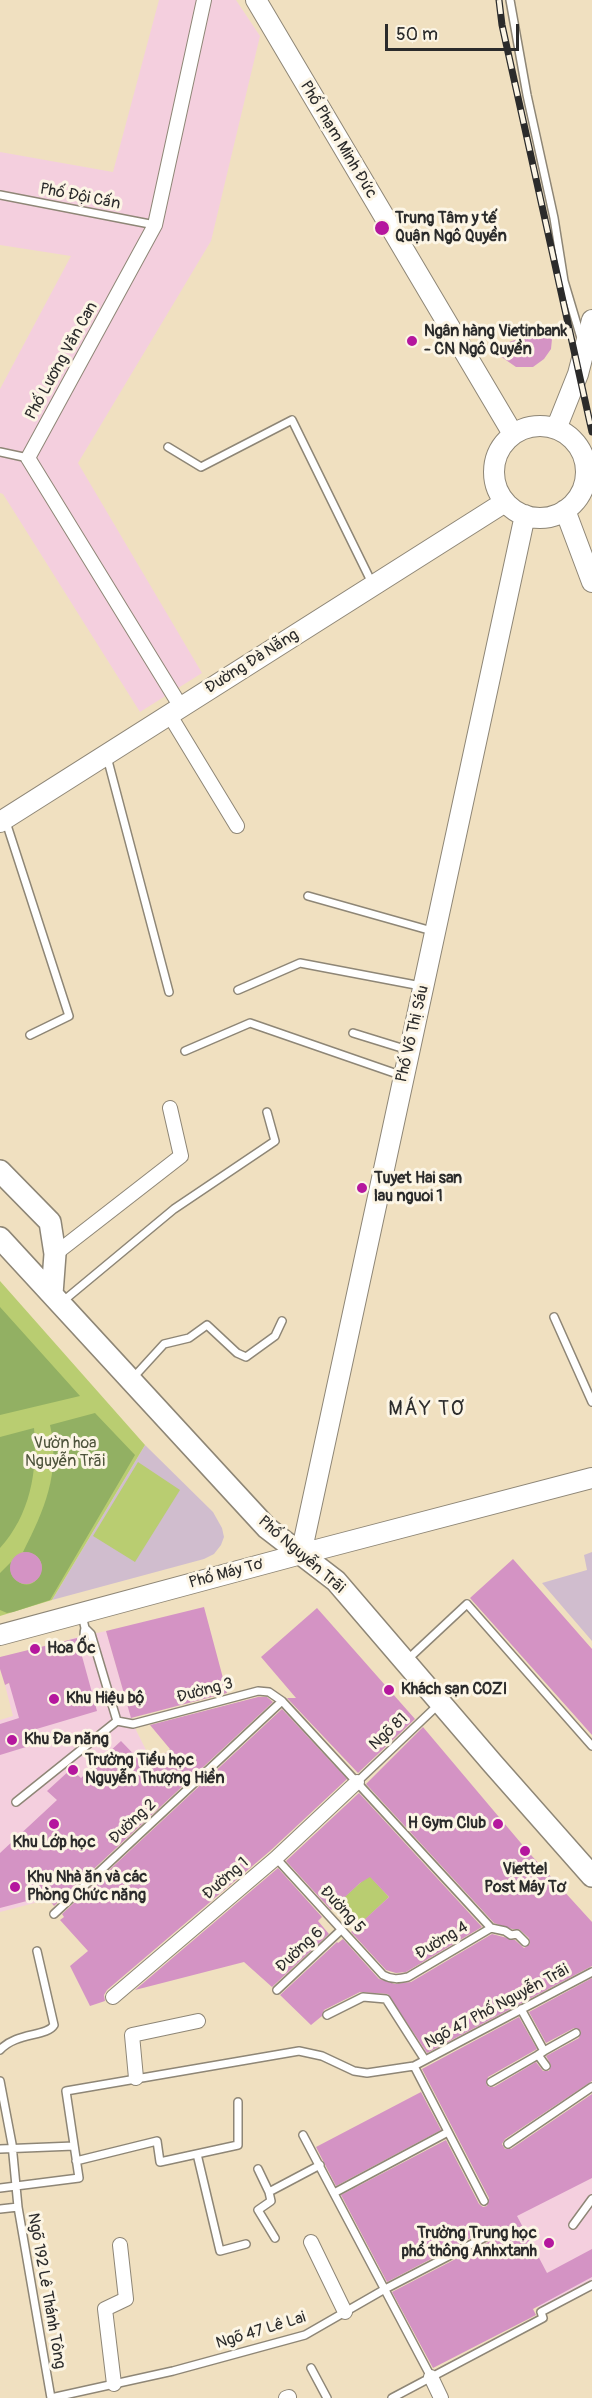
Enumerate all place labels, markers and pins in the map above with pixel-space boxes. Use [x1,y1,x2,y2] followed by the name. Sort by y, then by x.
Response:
[395,209,507,247] place label: Trung Tâm y tế Quận Ngô Quyền
[373,219,391,237] marker: Trung Tâm y tế Quận Ngô Quyền
[424,322,567,360] place label: Ngân hàng Vietinbank - CN Ngô Quyền
[405,334,419,348] marker: Ngân hàng Vietinbank - CN Ngô Quyền
[374,1169,462,1207] place label: Tuyet Hai san lau nguoi 1
[355,1181,369,1195] marker: Tuyet Hai san lau nguoi 1
[47,1639,96,1659] place label: Hoa Ốc
[28,1642,42,1656] marker: Hoa Ốc
[401,1680,507,1700] place label: Khách sạn COZI
[382,1683,396,1697] marker: Khách sạn COZI
[66,1689,144,1709] place label: Khu Hiệu bộ
[47,1692,61,1706] marker: Khu Hiệu bộ
[24,1730,109,1750] place label: Khu Đa năng
[5,1733,19,1747] marker: Khu Đa năng
[85,1751,225,1789] place label: Trường Tiểu học Nguyễn Thượng Hiền
[66,1763,80,1777] marker: Trường Tiểu học Nguyễn Thượng Hiền
[408,1814,486,1834] place label: H Gym Club
[47,1817,61,1831] marker: Khu Lớp học
[491,1817,505,1831] marker: H Gym Club
[12,1833,96,1853] place label: Khu Lớp học
[518,1844,532,1858] marker: Viettel Post Máy Tơ
[484,1860,566,1898] place label: Viettel Post Máy Tơ
[27,1868,147,1906] place label: Khu Nhà ăn và các Phòng Chức năng
[8,1880,22,1894] marker: Khu Nhà ăn và các Phòng Chức năng
[402,2224,537,2262] place label: Trường Trung học phổ thông Anhxtanh
[542,2236,556,2250] marker: Trường Trung học phổ thông Anhxtanh

